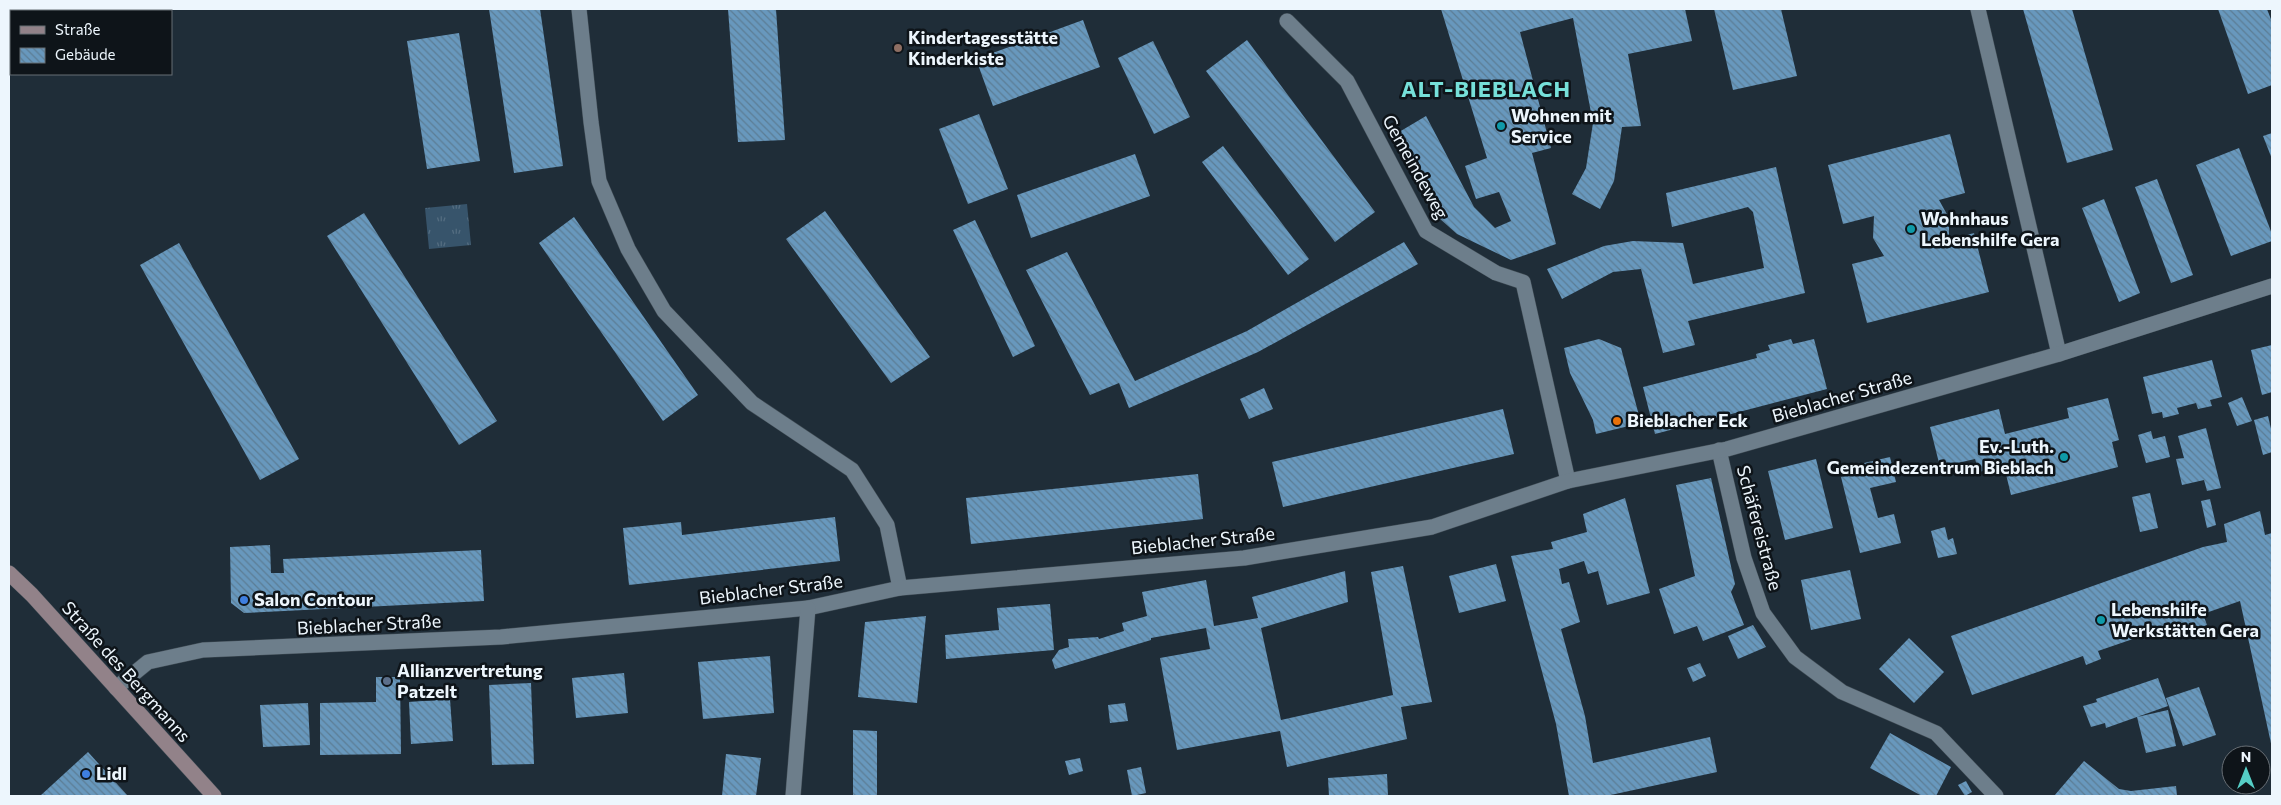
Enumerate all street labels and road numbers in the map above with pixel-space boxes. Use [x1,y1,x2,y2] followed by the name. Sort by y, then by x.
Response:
[1378,111,1454,223] street label: Gemeindeweg
[1769,366,1914,427] street label: Bieblacher Straße
[1733,463,1787,593] street label: Schäfereistraße
[1130,522,1276,558] street label: Bieblacher Straße
[698,569,844,609] street label: Bieblacher Straße
[58,597,196,746] street label: Straße des Bergmanns
[296,609,442,639] street label: Bieblacher Straße

